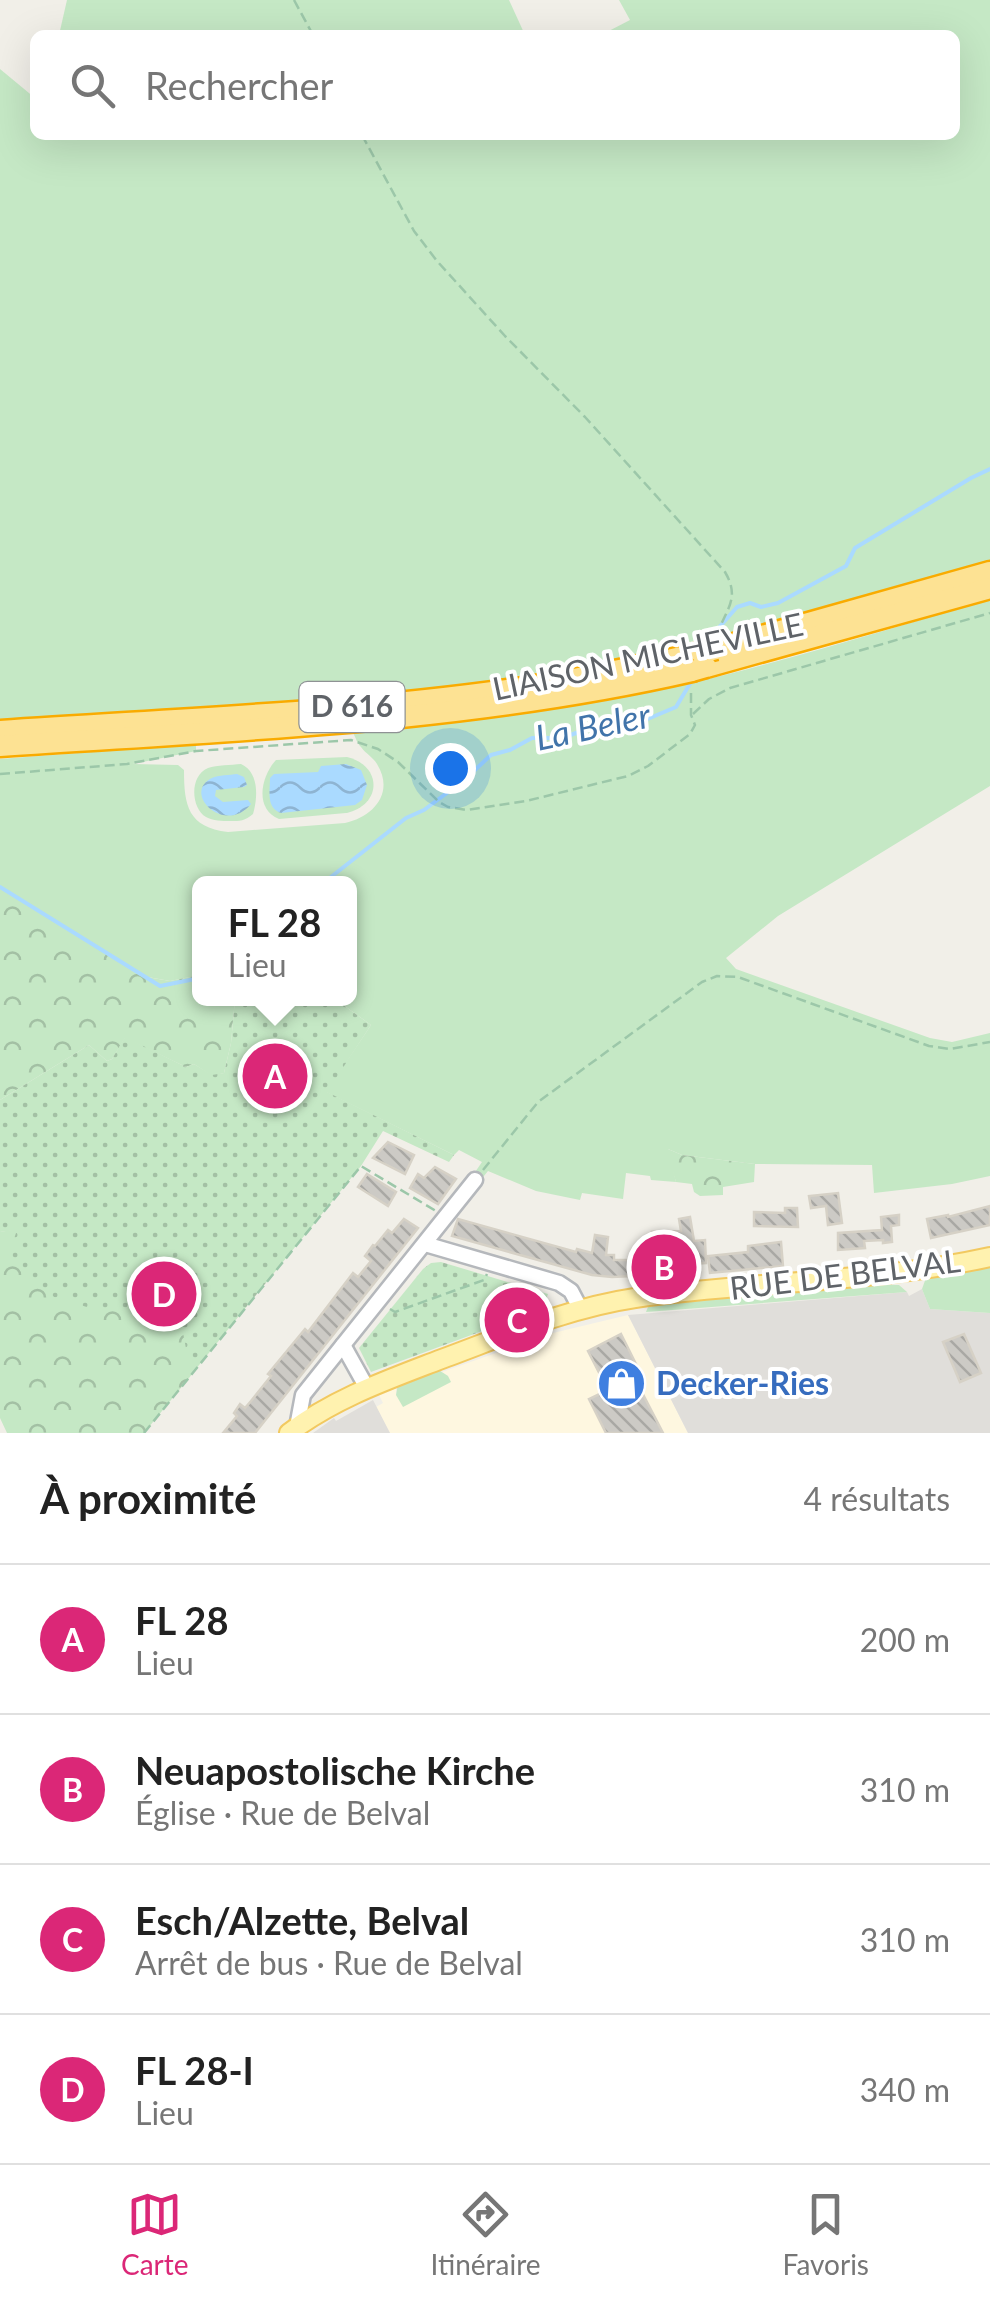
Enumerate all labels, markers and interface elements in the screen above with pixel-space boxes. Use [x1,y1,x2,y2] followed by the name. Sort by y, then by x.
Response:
[30,30,960,140] search box
[65,58,120,113] icon: search
[145,62,333,108] text: Rechercher
[489,604,807,708] street label: LIAISON MICHEVILLE
[300,682,404,732] road number: D 616
[531,692,655,758] water label: La Beler
[425,743,476,794] your location
[192,876,357,1006] popup
[228,899,321,945] text: FL 28
[228,945,287,984] text: Lieu
[242,1038,308,1114] pin: A
[632,1230,696,1304] pin: B
[727,1240,962,1307] street label: RUE DE BELVAL
[132,1256,196,1332] pin: D
[484,1282,550,1358] pin: C
[595,1358,647,1410] shop icon: Decker-Ries
[656,1363,829,1402] place label: Decker-Ries
[40,1473,256,1523] text: À proximité
[804,1479,950,1518] text: 4 résultats
[135,1597,228,1643] text: FL 28
[61,1620,84,1659] text: A
[860,1620,950,1659] text: 200 m
[135,1643,194,1682] text: Lieu
[135,1747,535,1793] text: Neuapostolische Kirche
[62,1770,83,1809] text: B
[860,1770,950,1809] text: 310 m
[135,1793,430,1832] text: Église · Rue de Belval
[135,1897,469,1943] text: Esch/Alzette, Belval
[62,1920,83,1959] text: C
[860,1920,950,1959] text: 310 m
[135,1943,523,1982] text: Arrêt de bus · Rue de Belval
[135,2047,254,2093] text: FL 28-I
[60,2070,85,2109] text: D
[860,2070,950,2109] text: 340 m
[135,2093,194,2132] text: Lieu
[121,2187,189,2281] tab: Carte
[431,2187,541,2281] tab: Itinéraire
[783,2187,869,2281] tab: Favoris

